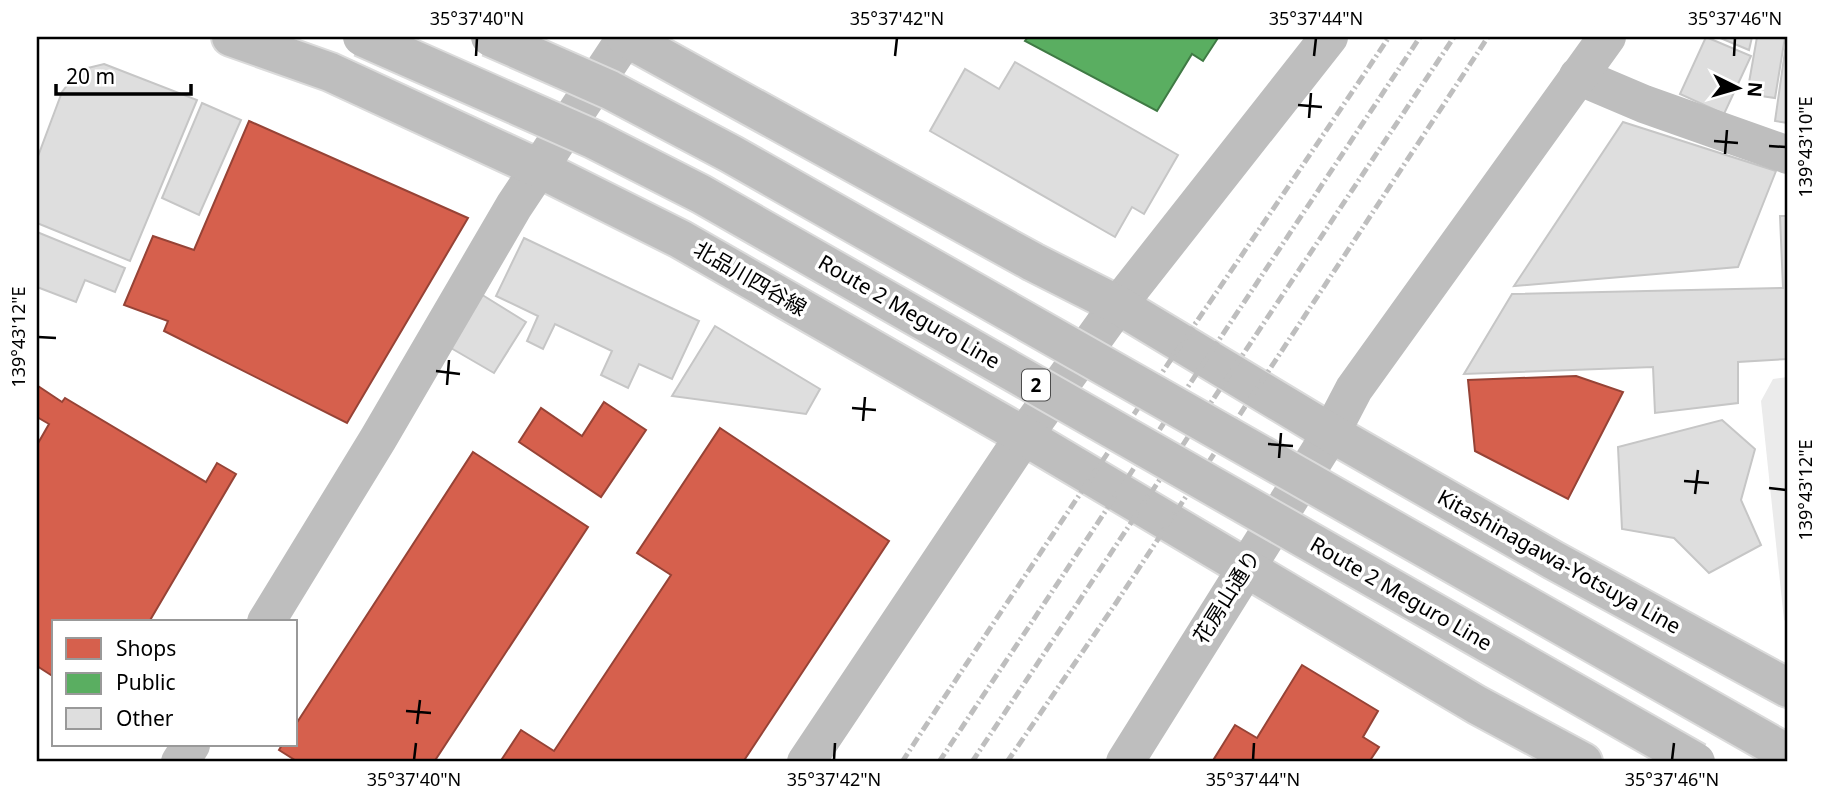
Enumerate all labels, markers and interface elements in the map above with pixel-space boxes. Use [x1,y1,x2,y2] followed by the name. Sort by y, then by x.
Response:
[430,6,524,30] text: 35°37'40"N
[850,6,944,30] text: 35°37'42"N
[1269,6,1363,30] text: 35°37'44"N
[1688,6,1782,30] text: 35°37'46"N
[56,52,191,96] scale bar
[1702,52,1772,122] north arrow
[66,62,115,90] text: 20 m
[1741,81,1769,98] text: N
[1793,96,1817,198] text: 139°43'10"E
[689,235,812,322] street label: 北品川四谷線
[813,248,1006,375] street label: Route 2 Meguro Line
[6,286,30,388] text: 139°43'12"E
[1022,370,1050,400] road number: 2
[1793,439,1817,541] text: 139°43'12"E
[1433,482,1686,640] street label: Kitashinagawa-Yotsuya Line
[1305,530,1498,657] street label: Route 2 Meguro Line
[1186,545,1266,648] street label: 花房山通り
[52,620,298,746] legend
[116,634,176,662] text: Shops
[116,668,176,696] text: Public
[116,704,174,732] text: Other
[367,767,461,791] text: 35°37'40"N
[787,767,881,791] text: 35°37'42"N
[1206,767,1300,791] text: 35°37'44"N
[1625,767,1719,791] text: 35°37'46"N

